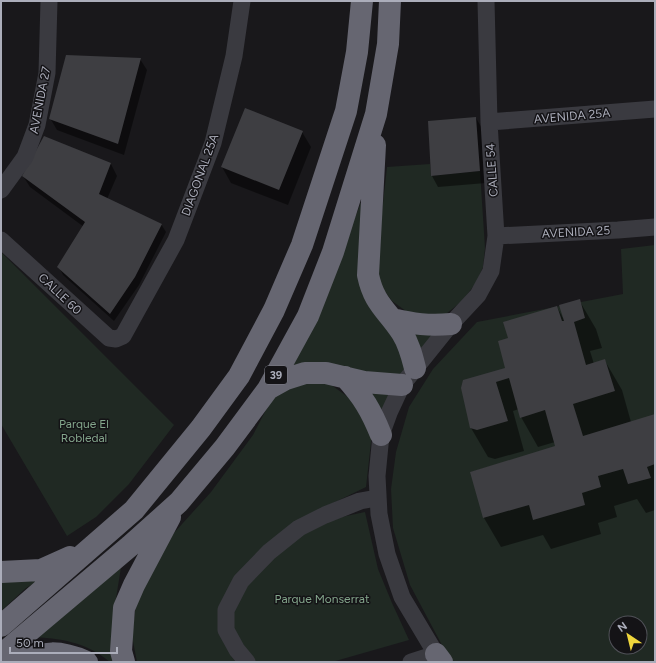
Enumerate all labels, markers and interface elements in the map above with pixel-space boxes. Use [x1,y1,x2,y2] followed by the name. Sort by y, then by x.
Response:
[27,65,53,135] street label: AVENIDA 27
[533,106,611,126] street label: AVENIDA 25A
[179,132,221,218] street label: DIAGONAL 25A
[483,142,501,197] street label: CALLE 54
[541,223,611,241] street label: AVENIDA 25
[36,271,85,318] street label: CALLE 60
[265,366,287,384] road number: 39
[59,417,109,445] park label: Parque El Robledal
[275,592,370,606] park label: Parque Monserrat
[608,615,648,655] north arrow
[615,619,630,635] text: N
[10,629,117,655] scale bar
[16,636,44,650] text: 50 m

